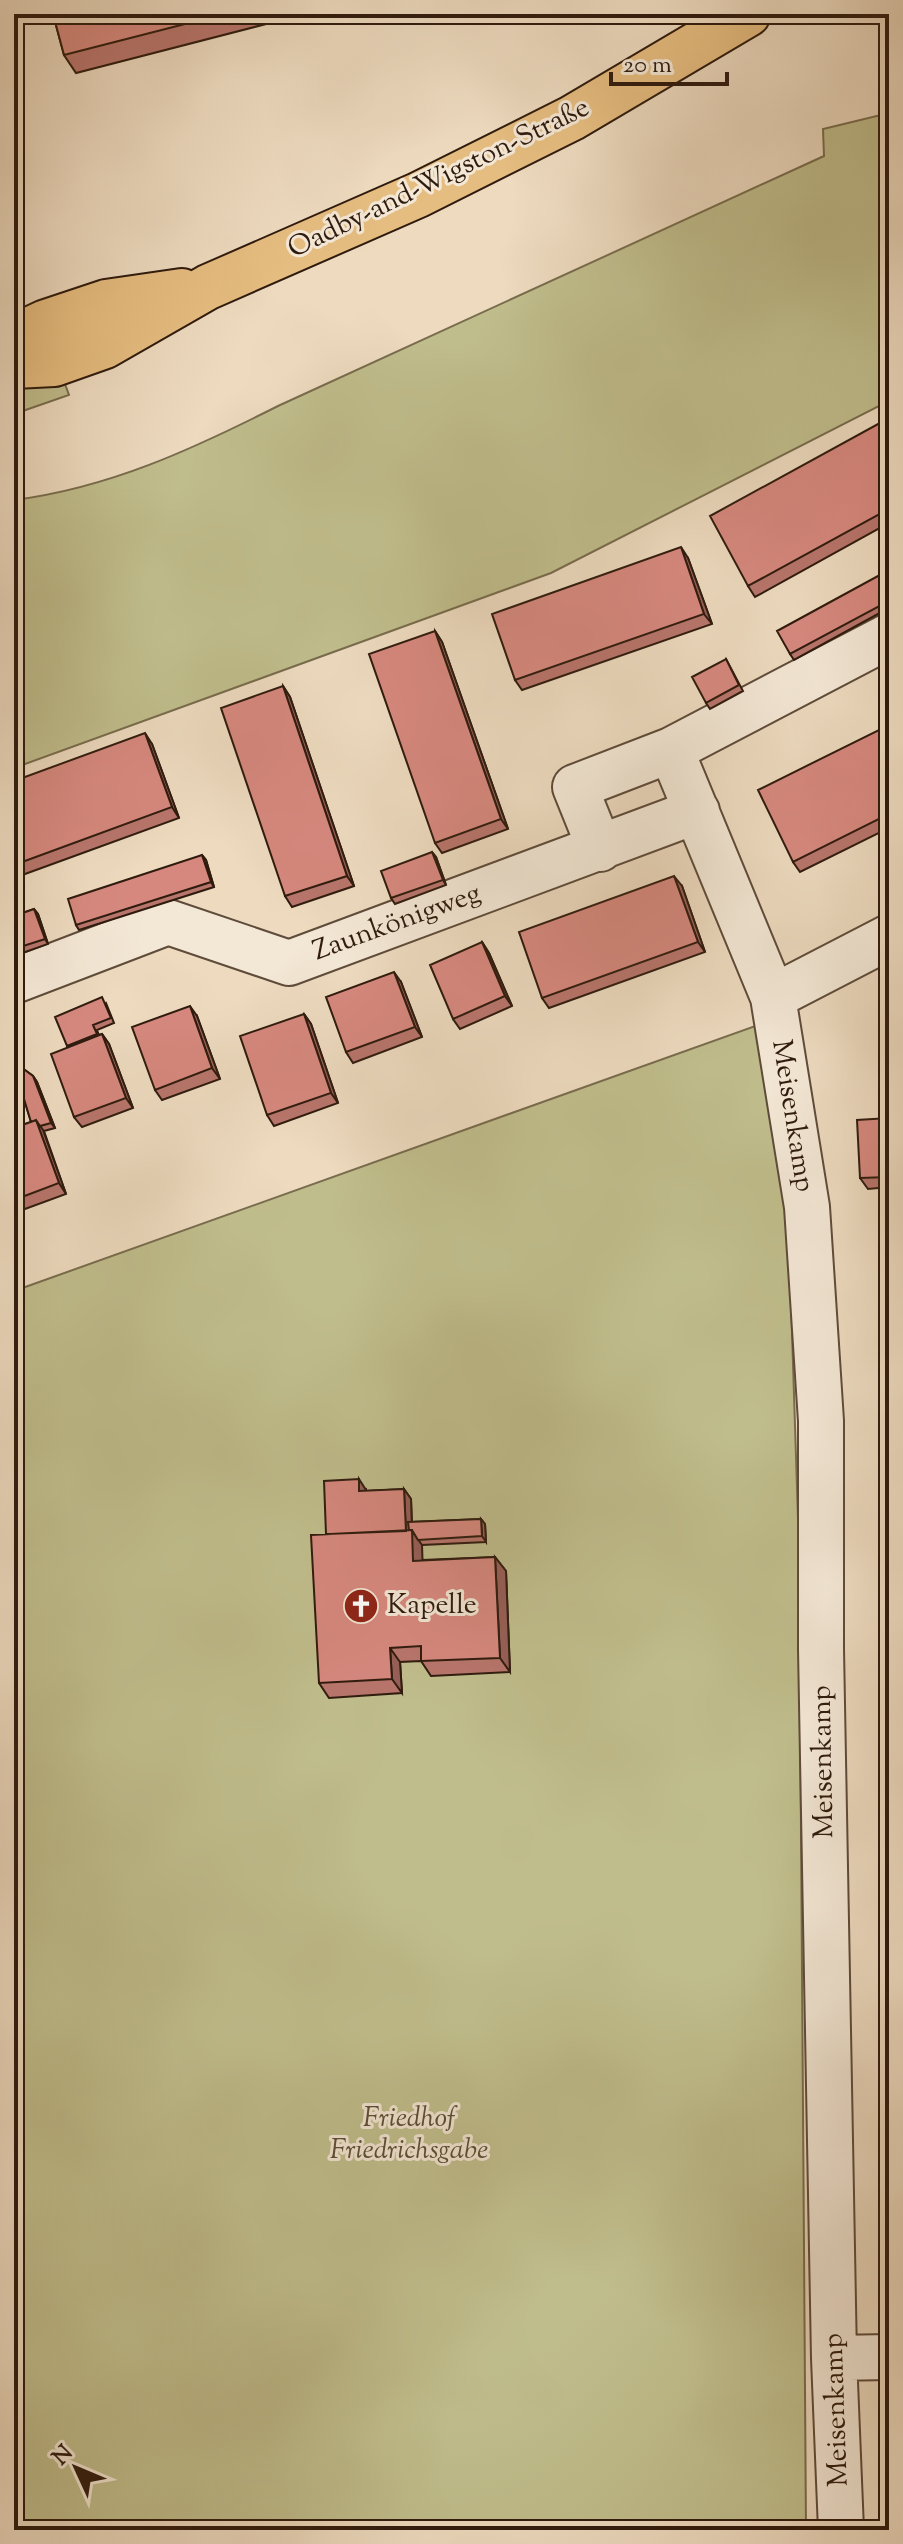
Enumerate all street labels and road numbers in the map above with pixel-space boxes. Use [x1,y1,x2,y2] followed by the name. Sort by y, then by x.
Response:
[282,88,596,270] street label: Oadby-and-Wigston-Straße
[308,874,486,972] street label: Zaunkönigweg
[760,1037,824,1195] street label: Meisenkamp
[803,1685,845,1839] street label: Meisenkamp
[814,2333,860,2487] street label: Meisenkamp

